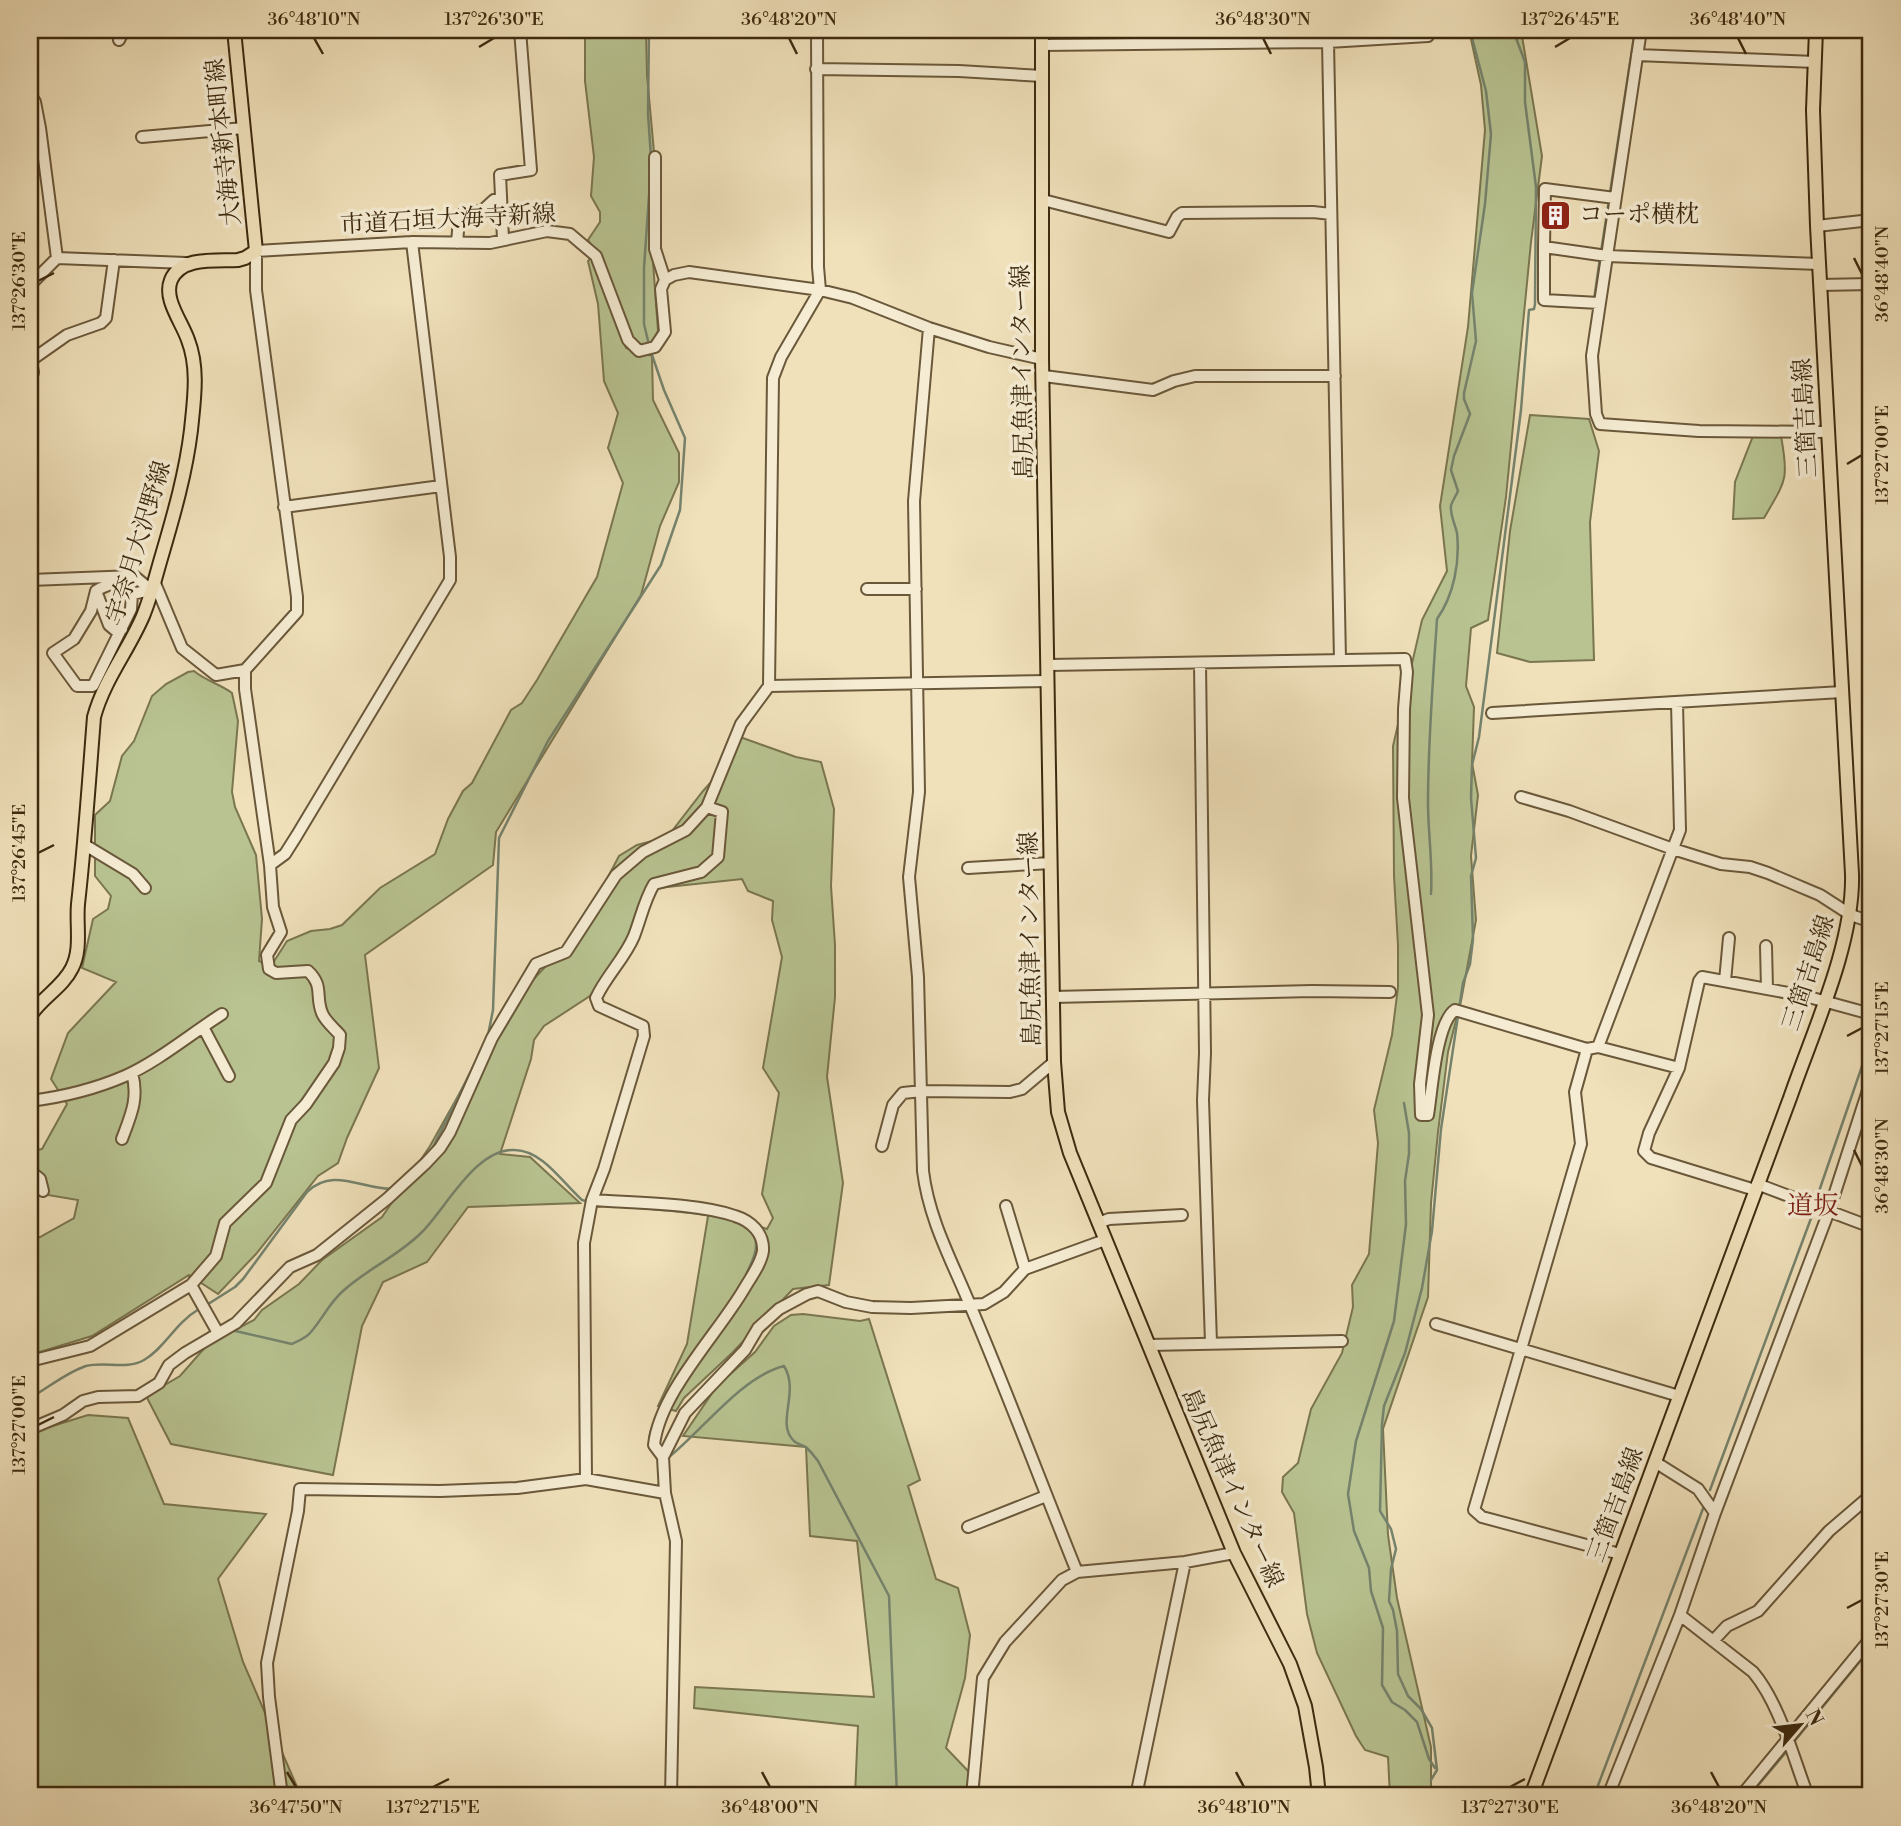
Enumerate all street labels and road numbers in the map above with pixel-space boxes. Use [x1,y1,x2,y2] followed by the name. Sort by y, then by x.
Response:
[200,57,248,227] street label: 大海寺新本町線
[339,199,557,241] street label: 市道石垣大海寺新線
[1006,264,1040,480] street label: 島尻魚津インター線
[1788,357,1824,479] street label: 三箇吉島線
[100,457,178,627] street label: 宇奈月大沢野線
[1014,831,1048,1047] street label: 島尻魚津インター線
[1776,911,1842,1035] street label: 三箇吉島線
[1175,1384,1289,1592] street label: 島尻魚津インター線
[1581,1443,1651,1567] street label: 三箇吉島線

